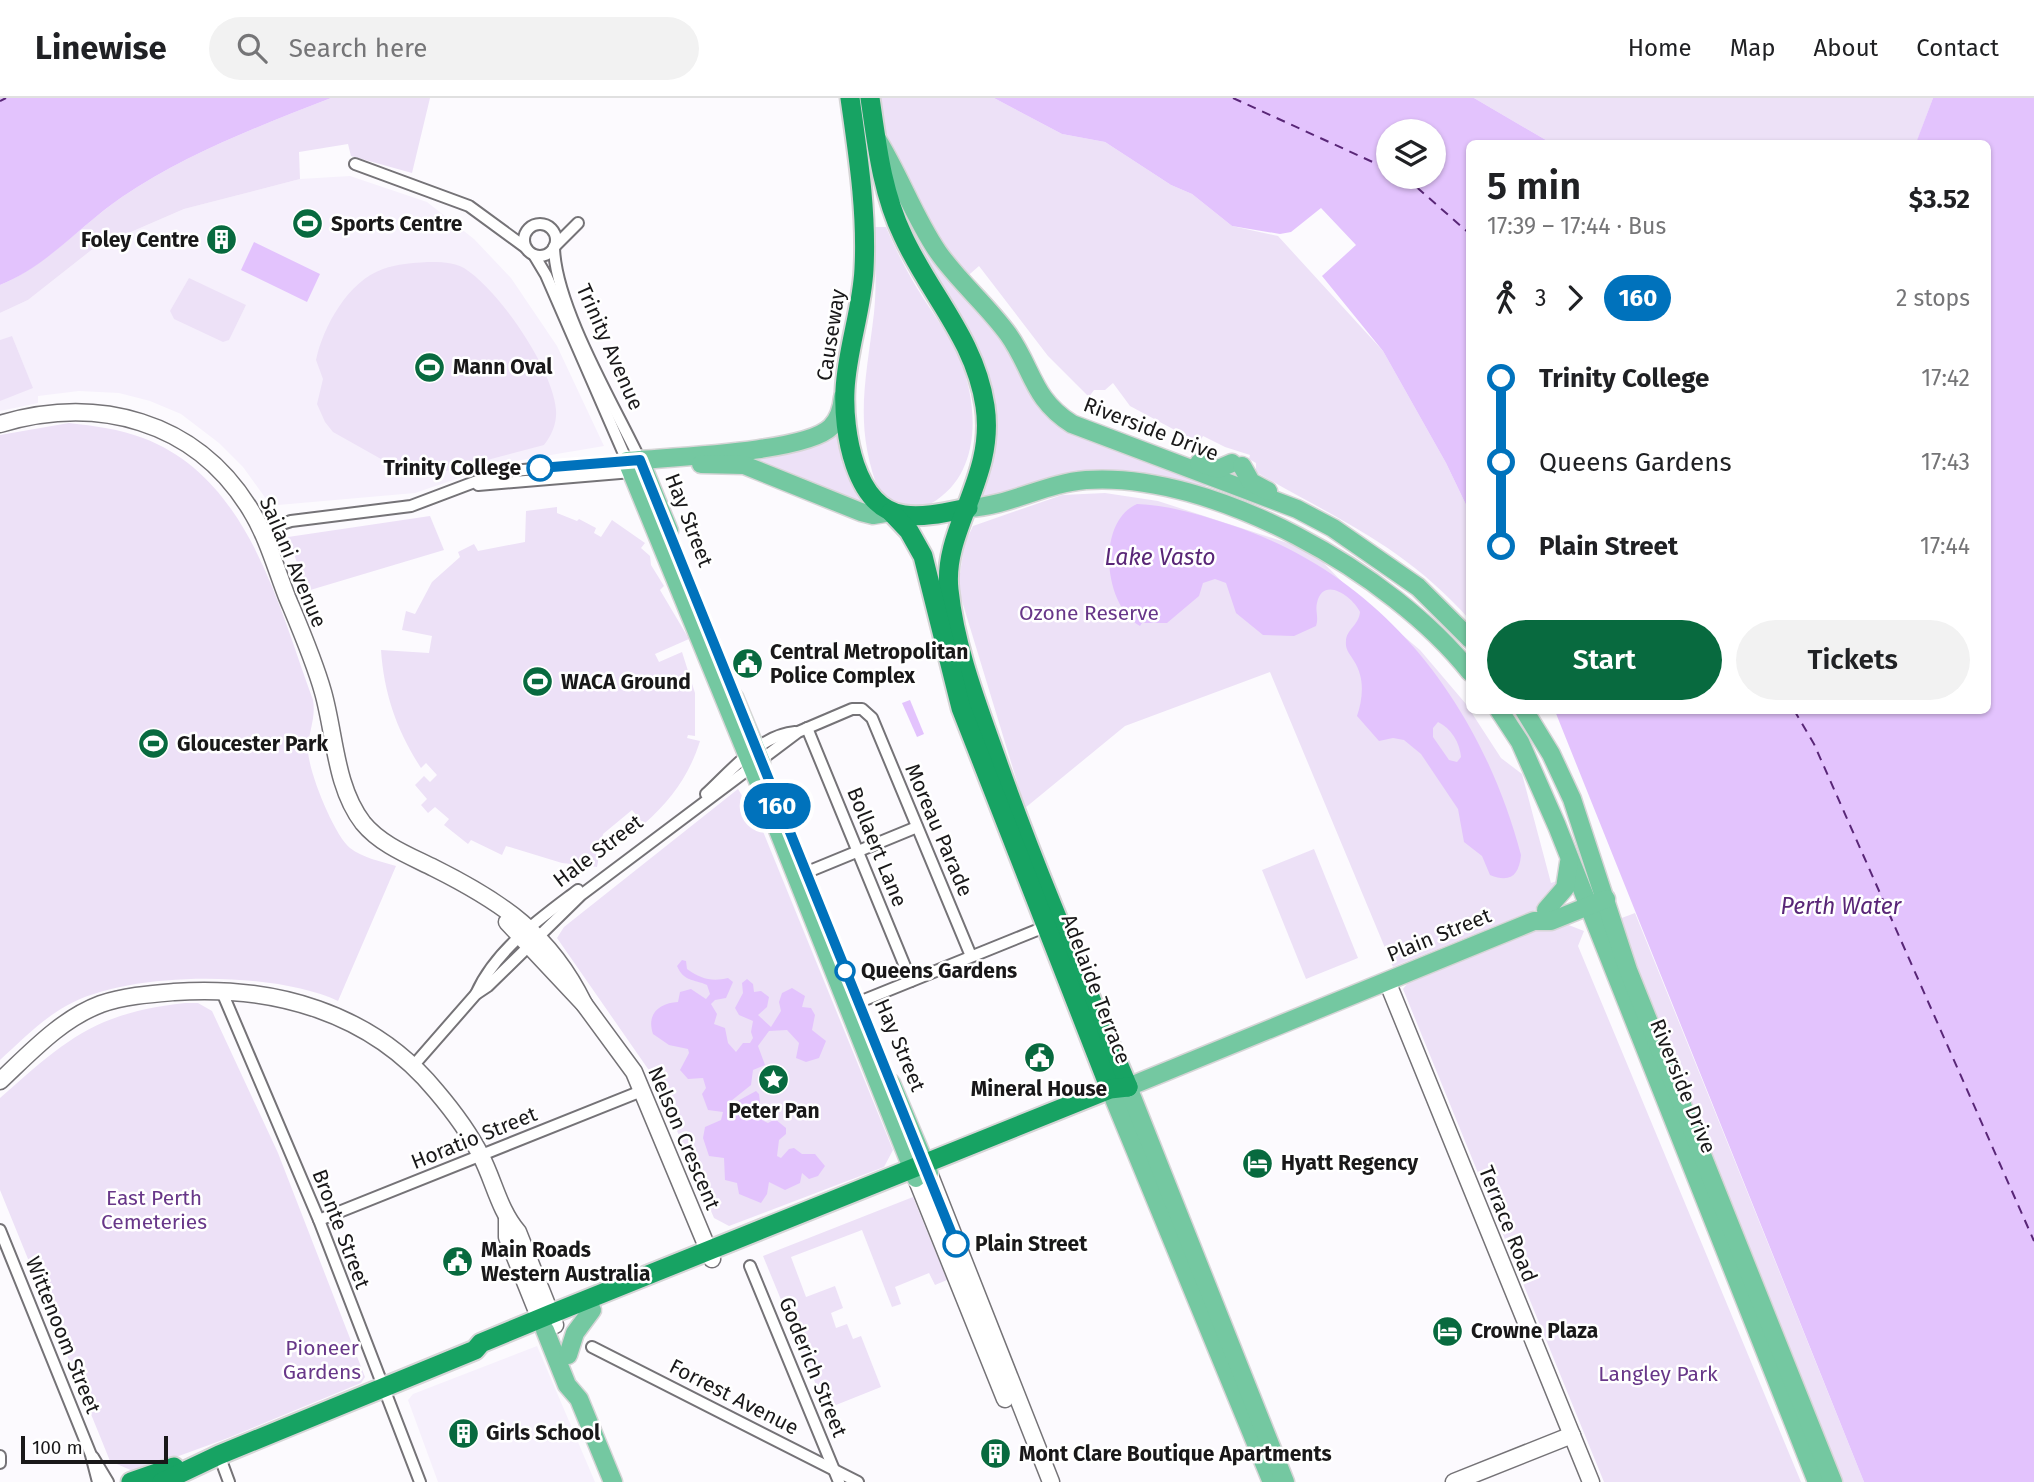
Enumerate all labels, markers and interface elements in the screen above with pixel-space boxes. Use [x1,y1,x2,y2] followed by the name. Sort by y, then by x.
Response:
[209,17,699,80] search box
[35,28,167,68] text: Linewise
[233,29,271,67] icon: search
[289,33,428,64] text: Search here
[1628,34,1692,62] text: Home
[1730,34,1776,62] text: Map
[1814,34,1878,62] text: About
[1916,34,1999,62] text: Contact
[1376,119,1446,189] map controls
[1376,119,1446,189] button: layers
[1487,163,1581,209] text: 5 min
[1909,184,1970,215] text: $3.52
[291,207,325,241] sports icon: Sports Centre
[331,211,463,237] place label: Sports Centre
[1487,212,1666,240] text: 17:39 – 17:44 · Bus
[205,223,239,257] building icon: Foley Centre
[81,227,199,253] place label: Foley Centre
[1487,279,1525,317] icon: walk
[1556,279,1594,317] icon: forward
[571,280,649,414] street label: Trinity Avenue
[1535,284,1546,312] text: 3
[1618,284,1657,312] text: 160
[1896,284,1970,312] text: 2 stops
[811,287,851,383] street label: Causeway
[413,350,447,384] sports icon: Mann Oval
[453,354,553,380] place label: Mann Oval
[1539,363,1709,394] text: Trinity College
[1921,364,1970,392] text: 17:42
[1080,391,1222,467] street label: Riverside Drive
[1539,447,1732,478] text: Queens Gardens
[1921,448,1970,476] text: 17:43
[383,455,521,481] place label: Trinity College
[527,455,553,481] marker: Trinity College
[659,469,719,571] street label: Hay Street
[254,493,332,631] street label: Sailani Avenue
[1539,531,1678,562] text: Plain Street
[1920,532,1970,560] text: 17:44
[1105,543,1215,571] water label: Lake Vasto
[1019,600,1159,626] park label: Ozone Reserve
[1487,620,1722,700] button: Start
[1736,620,1970,700] button: Tickets
[770,639,968,689] place label: Central Metropolitan Police Complex
[730,647,764,681] public building icon: Central Metropolitan Police Complex
[521,665,555,699] sports icon: WACA Ground
[561,669,691,695] place label: WACA Ground
[137,727,171,761] sports icon: Gloucester Park
[177,731,328,757] place label: Gloucester Park
[899,760,979,900] street label: Moreau Parade
[737,783,817,829] line badge: 160
[841,783,913,911] street label: Bollaert Lane
[758,792,796,820] text: 160
[548,809,648,893] street label: Hale Street
[1781,892,1903,920] water label: Perth Water
[1383,902,1495,968] street label: Plain Street
[1056,911,1136,1067] street label: Adelaide Terrace
[861,958,1017,984] place label: Queens Gardens
[835,961,855,981] marker: Queens Gardens
[869,995,931,1096] street label: Hay Street
[1644,1015,1722,1157] street label: Riverside Drive
[1022,1040,1056,1074] public building icon: Mineral House
[642,1062,726,1214] street label: Nelson Crescent
[757,1062,791,1096] place icon: Peter Pan
[971,1076,1108,1102] place label: Mineral House
[728,1098,820,1124] place label: Peter Pan
[407,1101,541,1175] street label: Horatio Street
[1241,1146,1275,1180] hotel icon: Hyatt Regency
[1281,1150,1418,1176] place label: Hyatt Regency
[1473,1162,1543,1286] street label: Terrace Road
[306,1165,376,1293] street label: Bronte Street
[101,1185,207,1235] park label: East Perth Cemeteries
[943,1231,969,1257] marker: Plain Street
[975,1231,1088,1257] place label: Plain Street
[481,1237,650,1287] place label: Main Roads Western Australia
[441,1245,475,1279] public building icon: Main Roads Western Australia
[20,1253,106,1418] street label: Wittenoom Street
[773,1293,853,1441] street label: Goderich Street
[1431,1314,1465,1348] hotel icon: Crowne Plaza
[1471,1318,1598,1344] place label: Crowne Plaza
[283,1335,361,1385] park label: Pioneer Gardens
[665,1353,803,1441] street label: Forrest Avenue
[1598,1361,1718,1387] park label: Langley Park
[446,1416,480,1450] building icon: Girls School
[486,1420,601,1446] place label: Girls School
[21,1433,168,1465] scale bar
[32,1436,83,1459] text: 100 m
[979,1437,1013,1471] building icon: Mont Clare Boutique Apartments
[1019,1441,1332,1467] place label: Mont Clare Boutique Apartments

